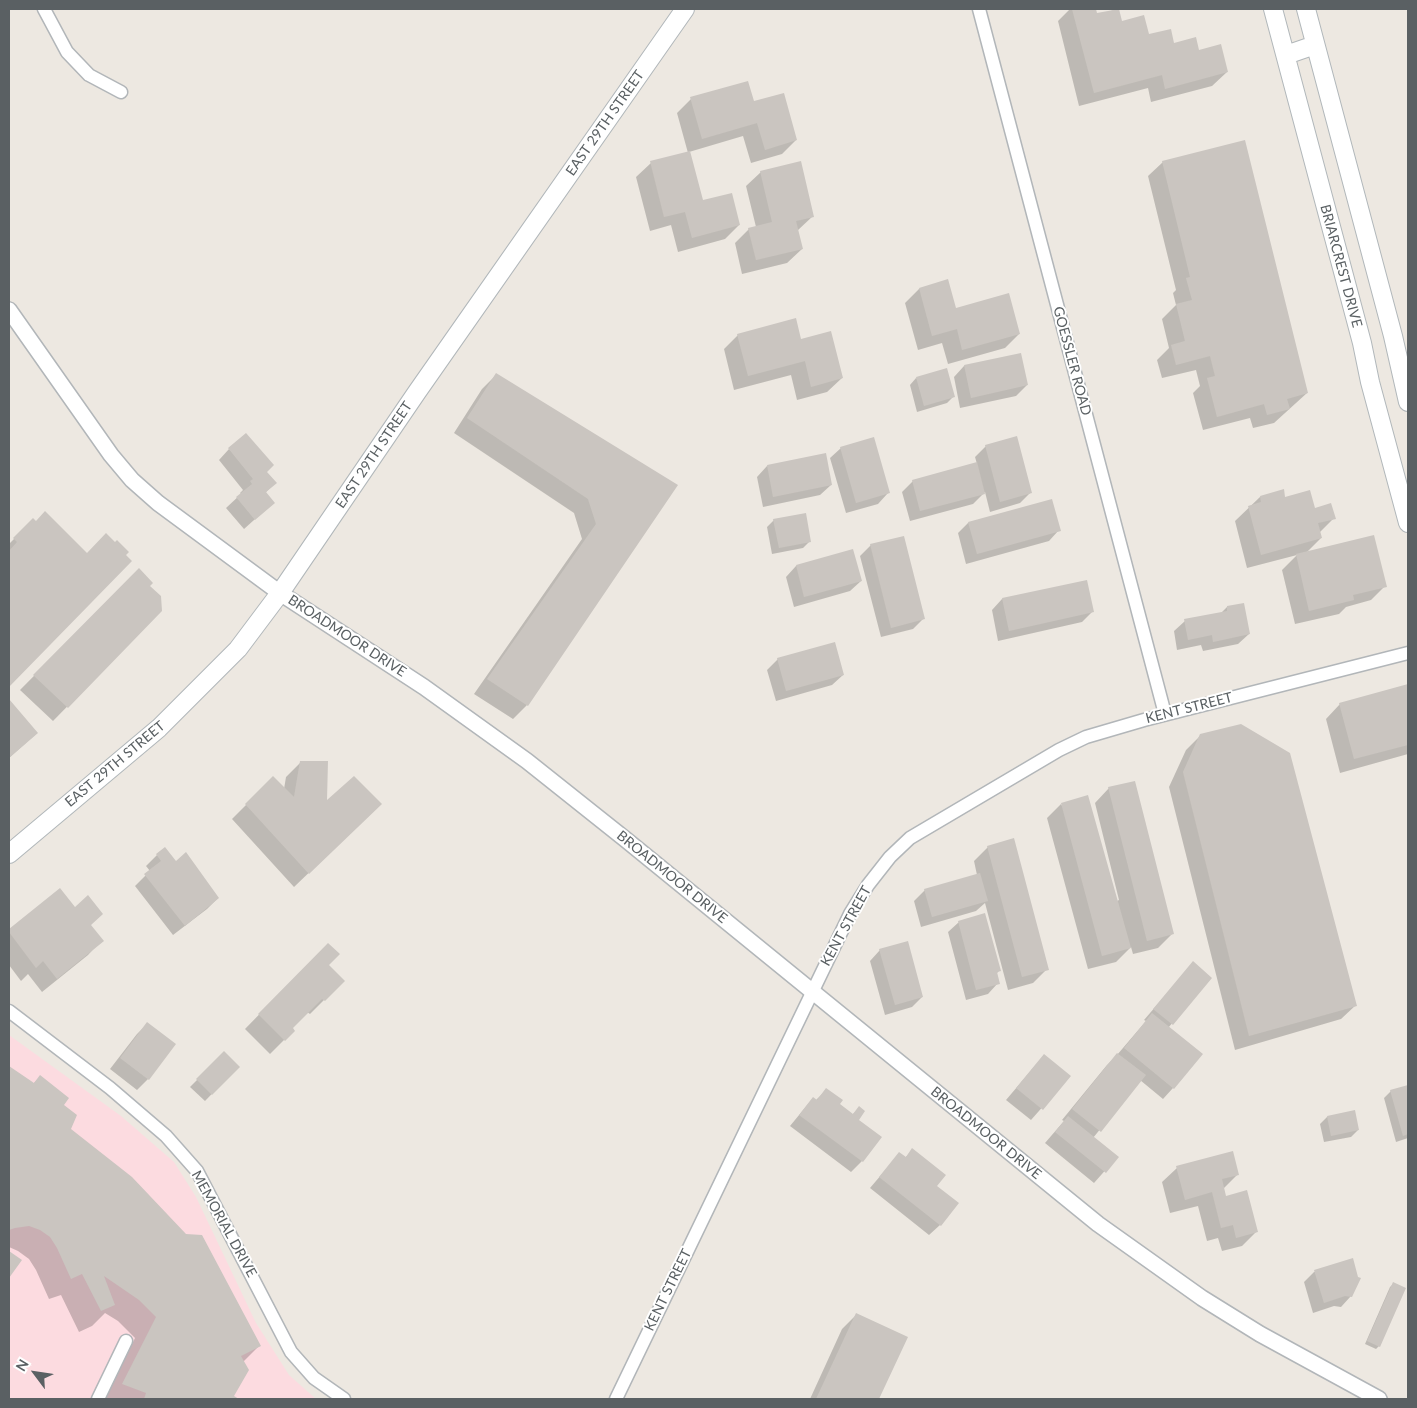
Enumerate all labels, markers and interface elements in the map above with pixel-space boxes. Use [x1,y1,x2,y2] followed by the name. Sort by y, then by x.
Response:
[562,67,648,179] street label: EAST 29TH STREET
[1317,203,1365,329] street label: BRIARCREST DRIVE
[1049,305,1095,417] street label: GOESSLER ROAD
[332,399,416,511] street label: EAST 29TH STREET
[285,592,409,680] street label: BROADMOOR DRIVE
[1144,689,1234,727] street label: KENT STREET
[62,717,168,811] street label: EAST 29TH STREET
[613,827,731,927] street label: BROADMOOR DRIVE
[817,883,875,969] street label: KENT STREET
[927,1083,1045,1183] street label: BROADMOOR DRIVE
[188,1168,260,1280] street label: MEMORIAL DRIVE
[641,1246,695,1334] street label: KENT STREET
[10,1348,60,1398] north arrow
[12,1356,32,1374] text: N

